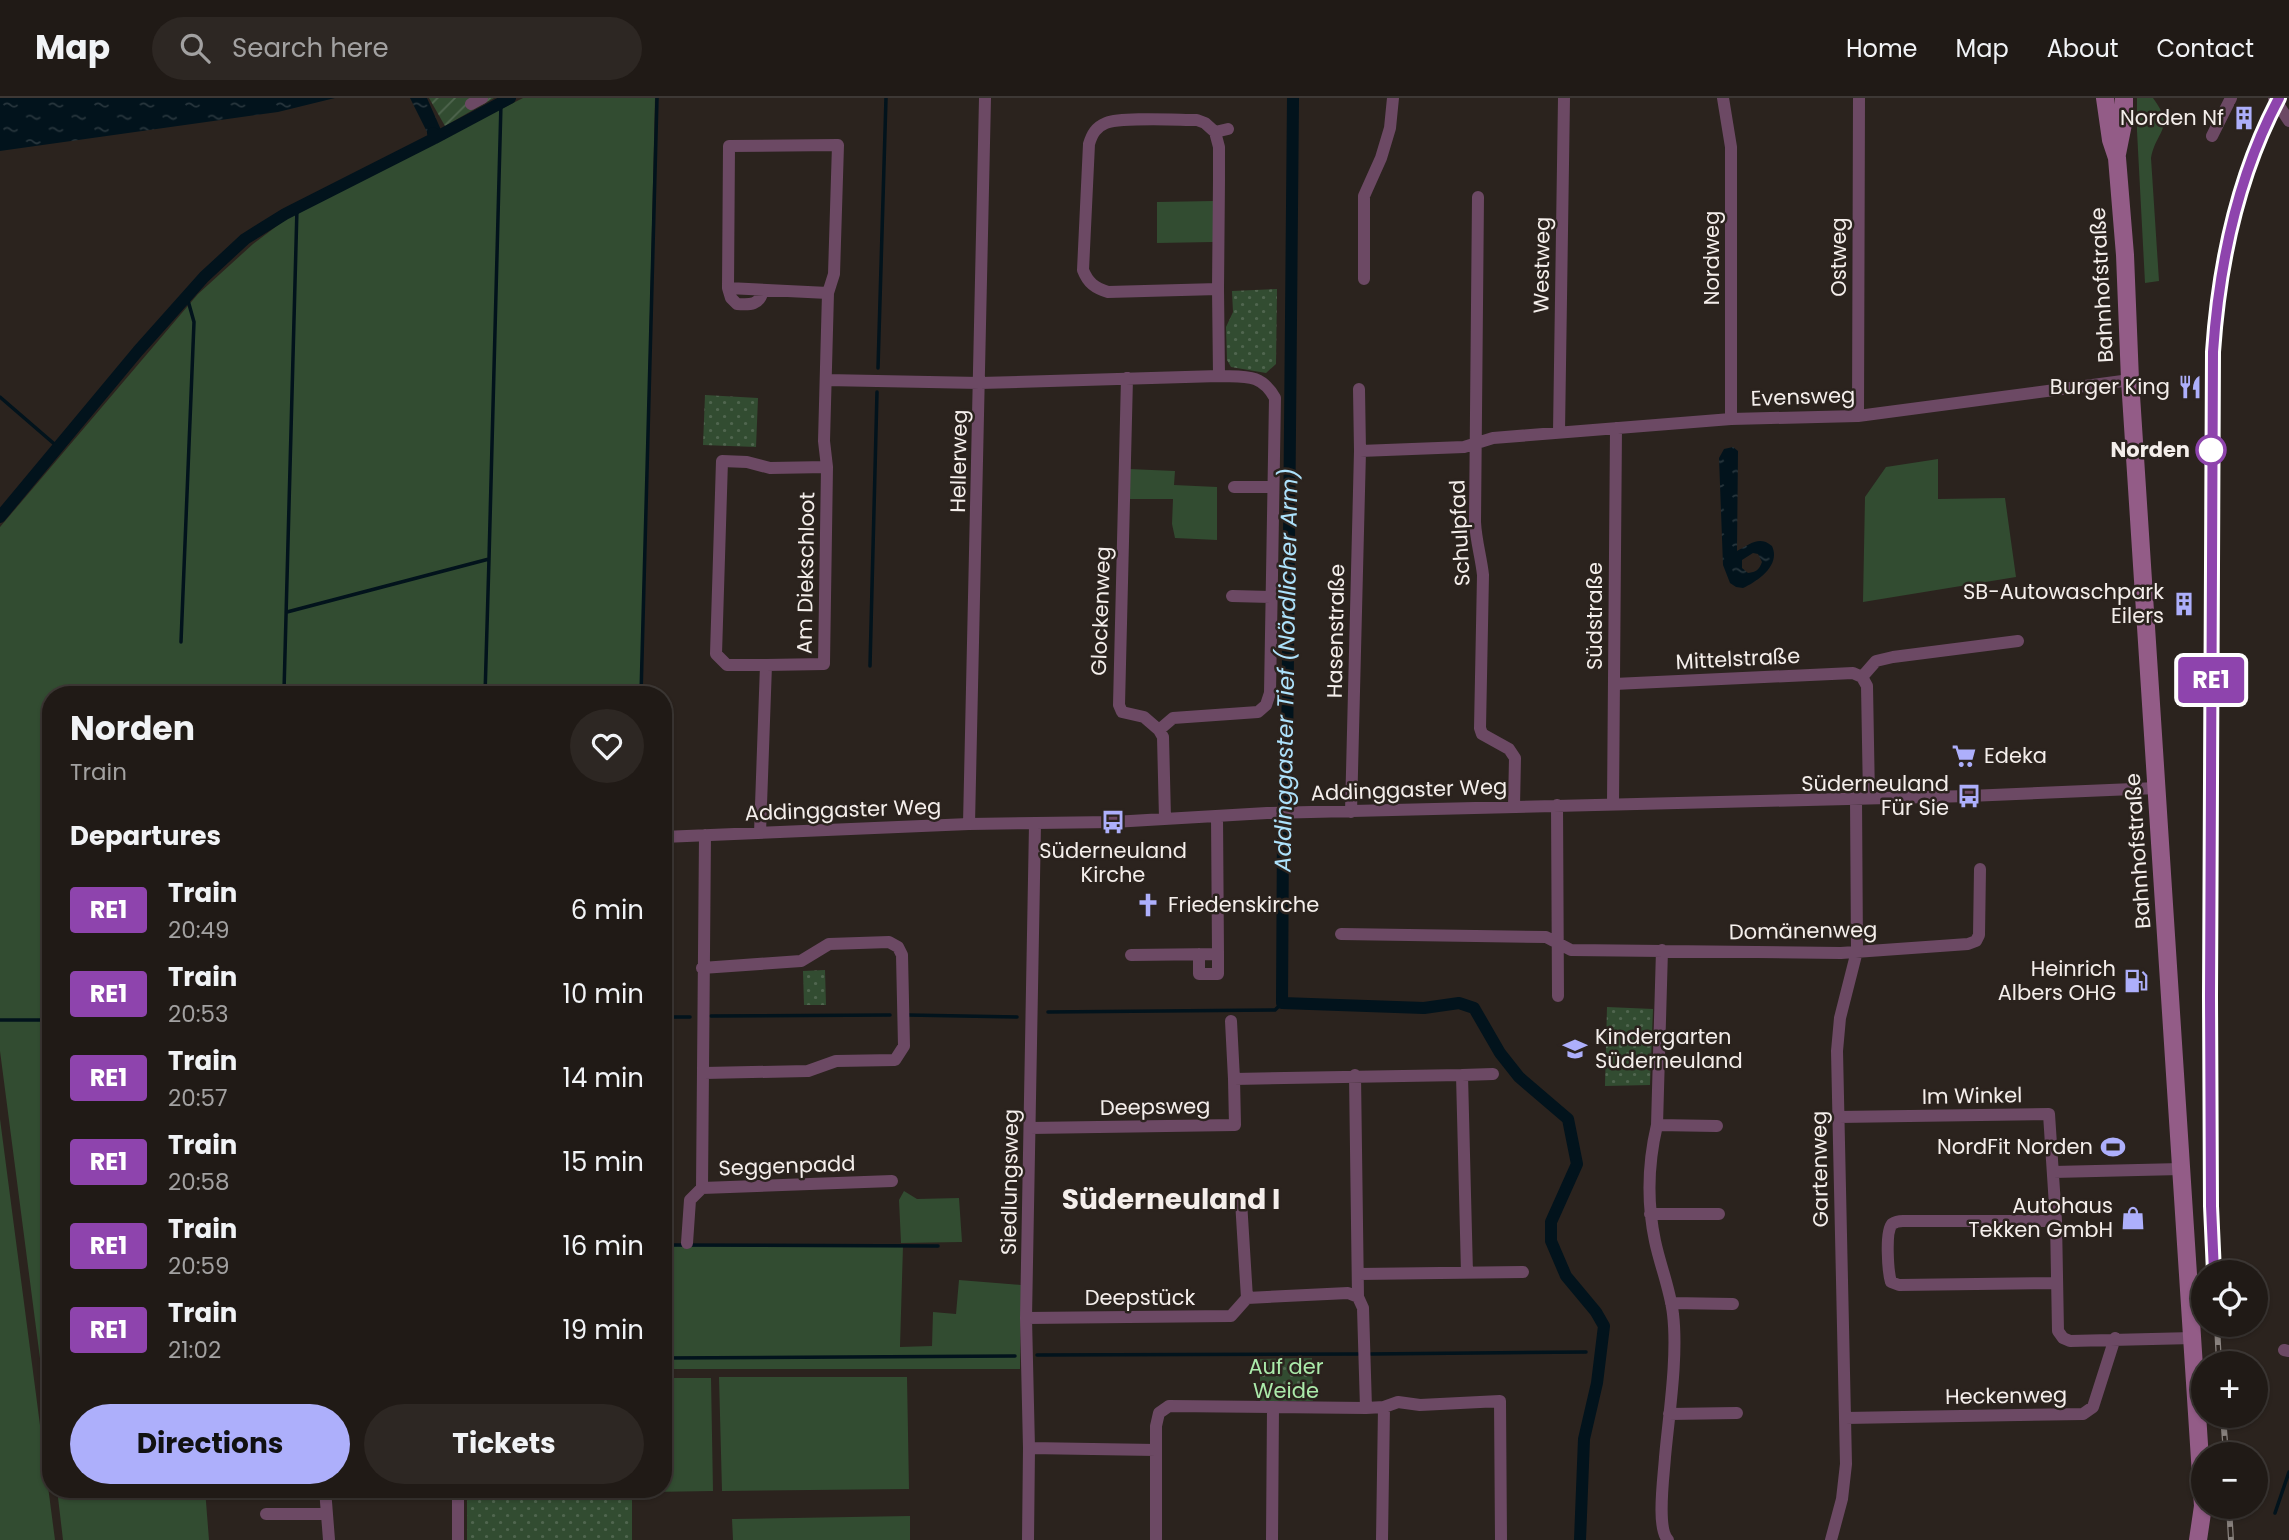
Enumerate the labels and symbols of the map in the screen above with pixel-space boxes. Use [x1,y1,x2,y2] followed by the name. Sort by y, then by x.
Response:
[2120,103,2224,132] place label: Norden Nf
[2230,104,2258,132] building icon: Norden Nf
[2083,207,2120,364] street label: Bahnhofstraße
[1697,211,1726,305] street label: Nordweg
[1526,216,1557,314] street label: Westweg
[1824,217,1853,297] street label: Ostweg
[2050,372,2170,401] place label: Burger King
[2176,373,2204,401] restaurant icon: Burger King
[1750,380,1856,413] street label: Evensweg
[943,409,974,513] street label: Hellerweg
[2110,435,2190,464] place label: Norden
[2196,435,2226,465] marker: Norden
[1266,468,1306,873] water label: Addinggaster Tief (Nördlicher Arm)
[1442,479,1477,587] street label: Schulpfad
[790,492,821,654] street label: Am Diekschloot
[1084,546,1117,676] street label: Glockenweg
[1580,562,1609,670] street label: Südstraße
[1320,564,1351,698] street label: Hasenstraße
[1963,577,2164,630] place label: SB-Autowaschpark Eilers
[2170,590,2198,618] building icon: SB-Autowaschpark Eilers
[1675,641,1801,676] street label: Mittelstraße
[2171,657,2251,703] line badge: RE1
[1984,741,2047,770] place label: Edeka
[1950,742,1978,770] supermarket icon: Edeka
[1801,769,1949,822] place label: Süderneuland Für Sie
[1310,772,1508,807] street label: Addinggaster Weg
[2118,772,2157,930] street label: Bahnhofstraße
[1955,782,1983,810] bus stop icon: Süderneuland Für Sie
[744,792,942,827] street label: Addinggaster Weg
[1099,808,1127,836] bus stop icon: Süderneuland Kirche
[1039,836,1187,889] place label: Süderneuland Kirche
[1168,890,1319,919] place label: Friedenskirche
[1134,891,1162,919] church icon: Friedenskirche
[1729,915,1877,946] street label: Domänenweg
[1998,954,2116,1007] place label: Heinrich Albers OHG
[2122,967,2150,995] fuel station icon: Heinrich Albers OHG
[1595,1022,1743,1075] place label: Kindergarten Süderneuland
[1561,1035,1589,1063] school or university icon: Kindergarten Süderneuland
[1921,1080,2022,1111] street label: Im Winkel
[1100,1091,1210,1122] street label: Deepsweg
[994,1109,1025,1255] street label: Siedlungsweg
[1804,1110,1835,1228] street label: Gartenweg
[1937,1132,2093,1161] place label: NordFit Norden
[2099,1133,2127,1161] sports icon: NordFit Norden
[718,1149,856,1182] street label: Seggenpadd
[1062,1180,1280,1219] district label: Süderneuland I
[1968,1191,2113,1244] place label: Autohaus Tekken GmbH
[2119,1204,2147,1232] shop icon: Autohaus Tekken GmbH
[1085,1283,1196,1312] street label: Deepstück
[1248,1352,1324,1405] park label: Auf der Weide
[1945,1380,2067,1411] street label: Heckenweg

